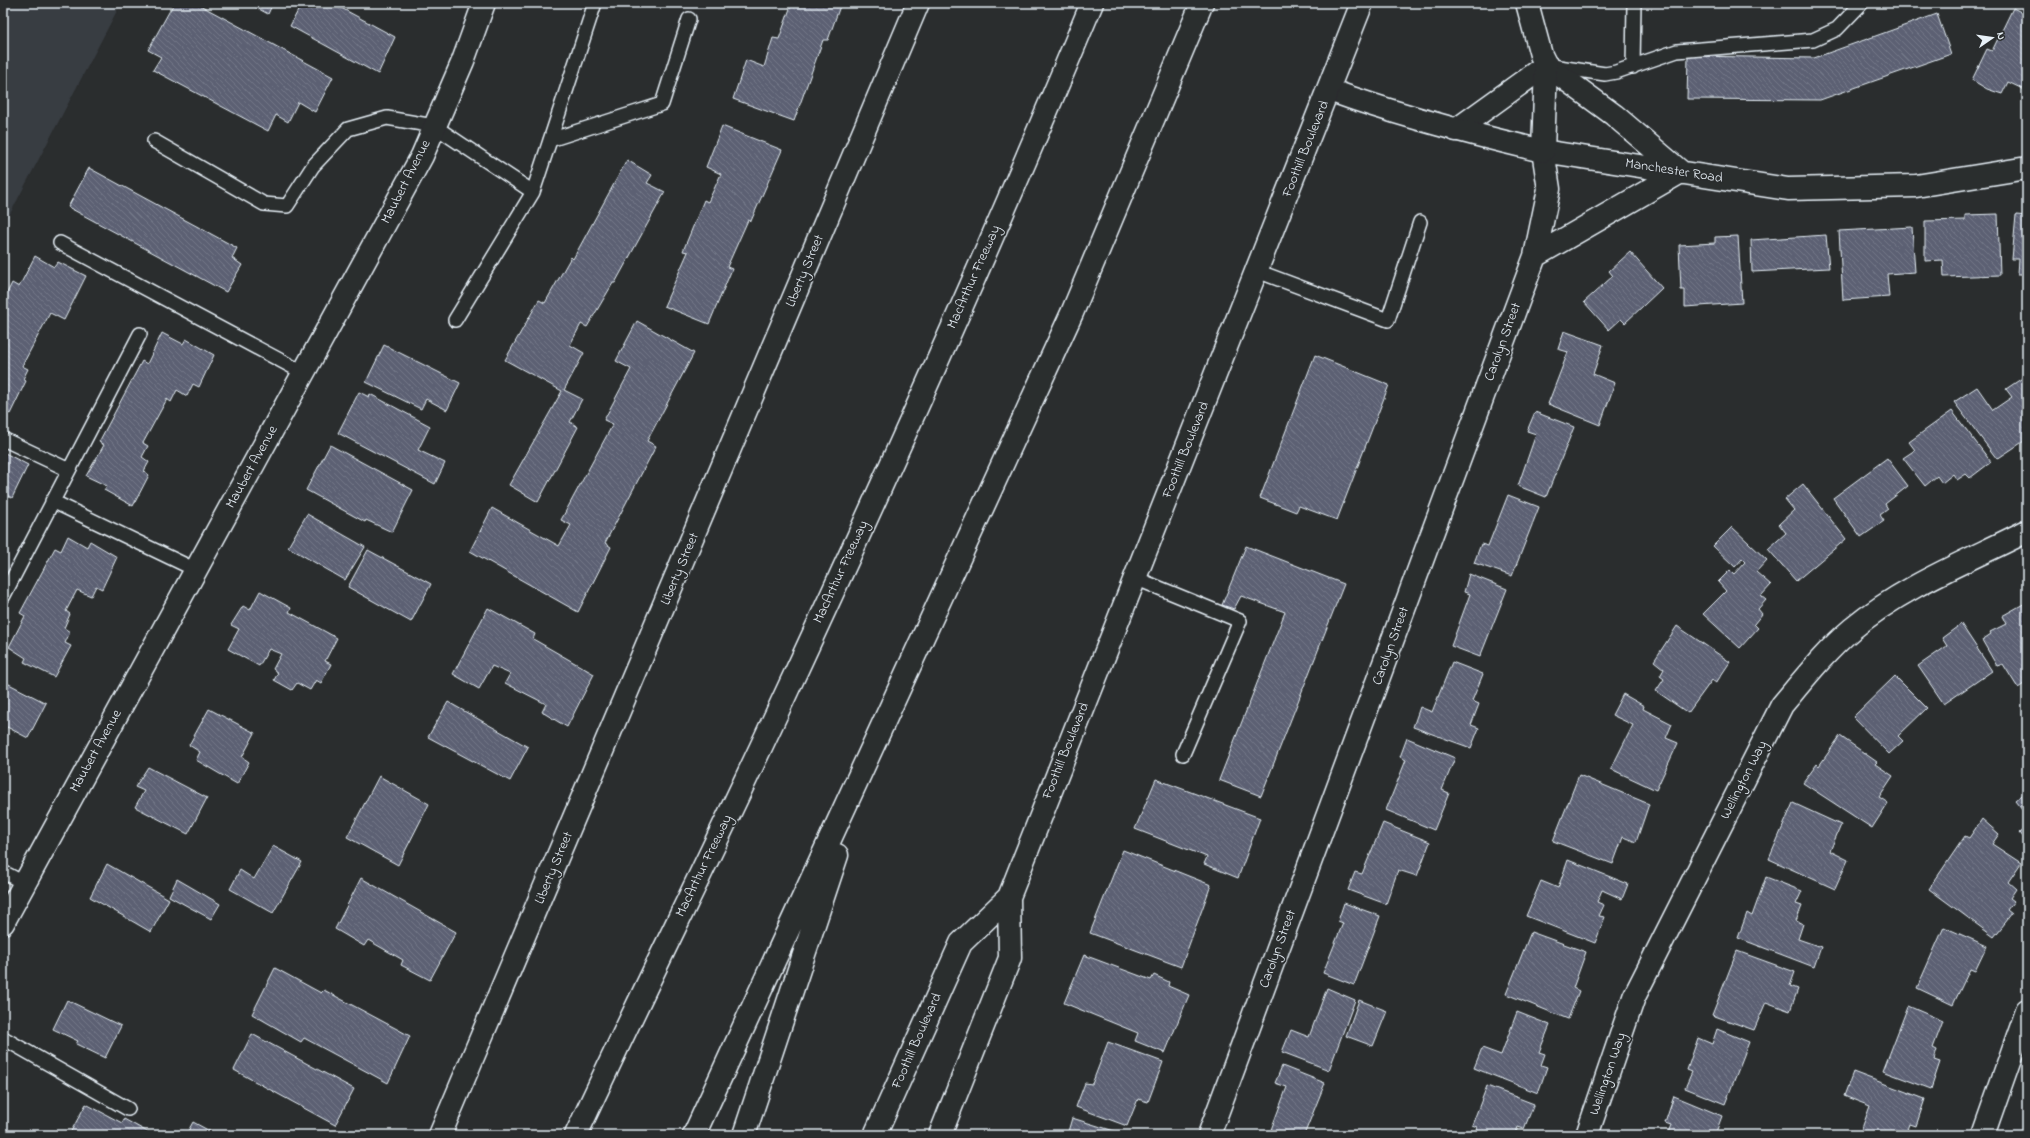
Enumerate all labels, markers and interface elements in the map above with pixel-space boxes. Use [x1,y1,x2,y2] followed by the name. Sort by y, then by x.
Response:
[1972,18,2012,58] north arrow
[1992,31,2009,41] text: N
[1277,97,1335,202] street label: Foothill Boulevard
[376,136,437,228] street label: Maubert Avenue
[1624,153,1724,189] street label: Manchester Road
[942,221,1007,333] street label: MacArthur Freeway
[780,231,831,311] street label: Liberty Street
[1479,299,1528,385] street label: Carolyn Street
[1157,398,1215,503] street label: Foothill Boulevard
[220,421,284,512] street label: Maubert Avenue
[808,517,875,628] street label: MacArthur Freeway
[655,529,706,609] street label: Liberty Street
[1367,603,1416,689] street label: Carolyn Street
[1037,699,1095,804] street label: Foothill Boulevard
[64,705,128,796] street label: Maubert Avenue
[1715,737,1774,824] street label: Wellington Way
[670,811,739,921] street label: MacArthur Freeway
[529,828,580,908] street label: Liberty Street
[1254,906,1303,992] street label: Carolyn Street
[886,990,948,1093] street label: Foothill Boulevard
[1584,1030,1633,1118] street label: Wellington Way

